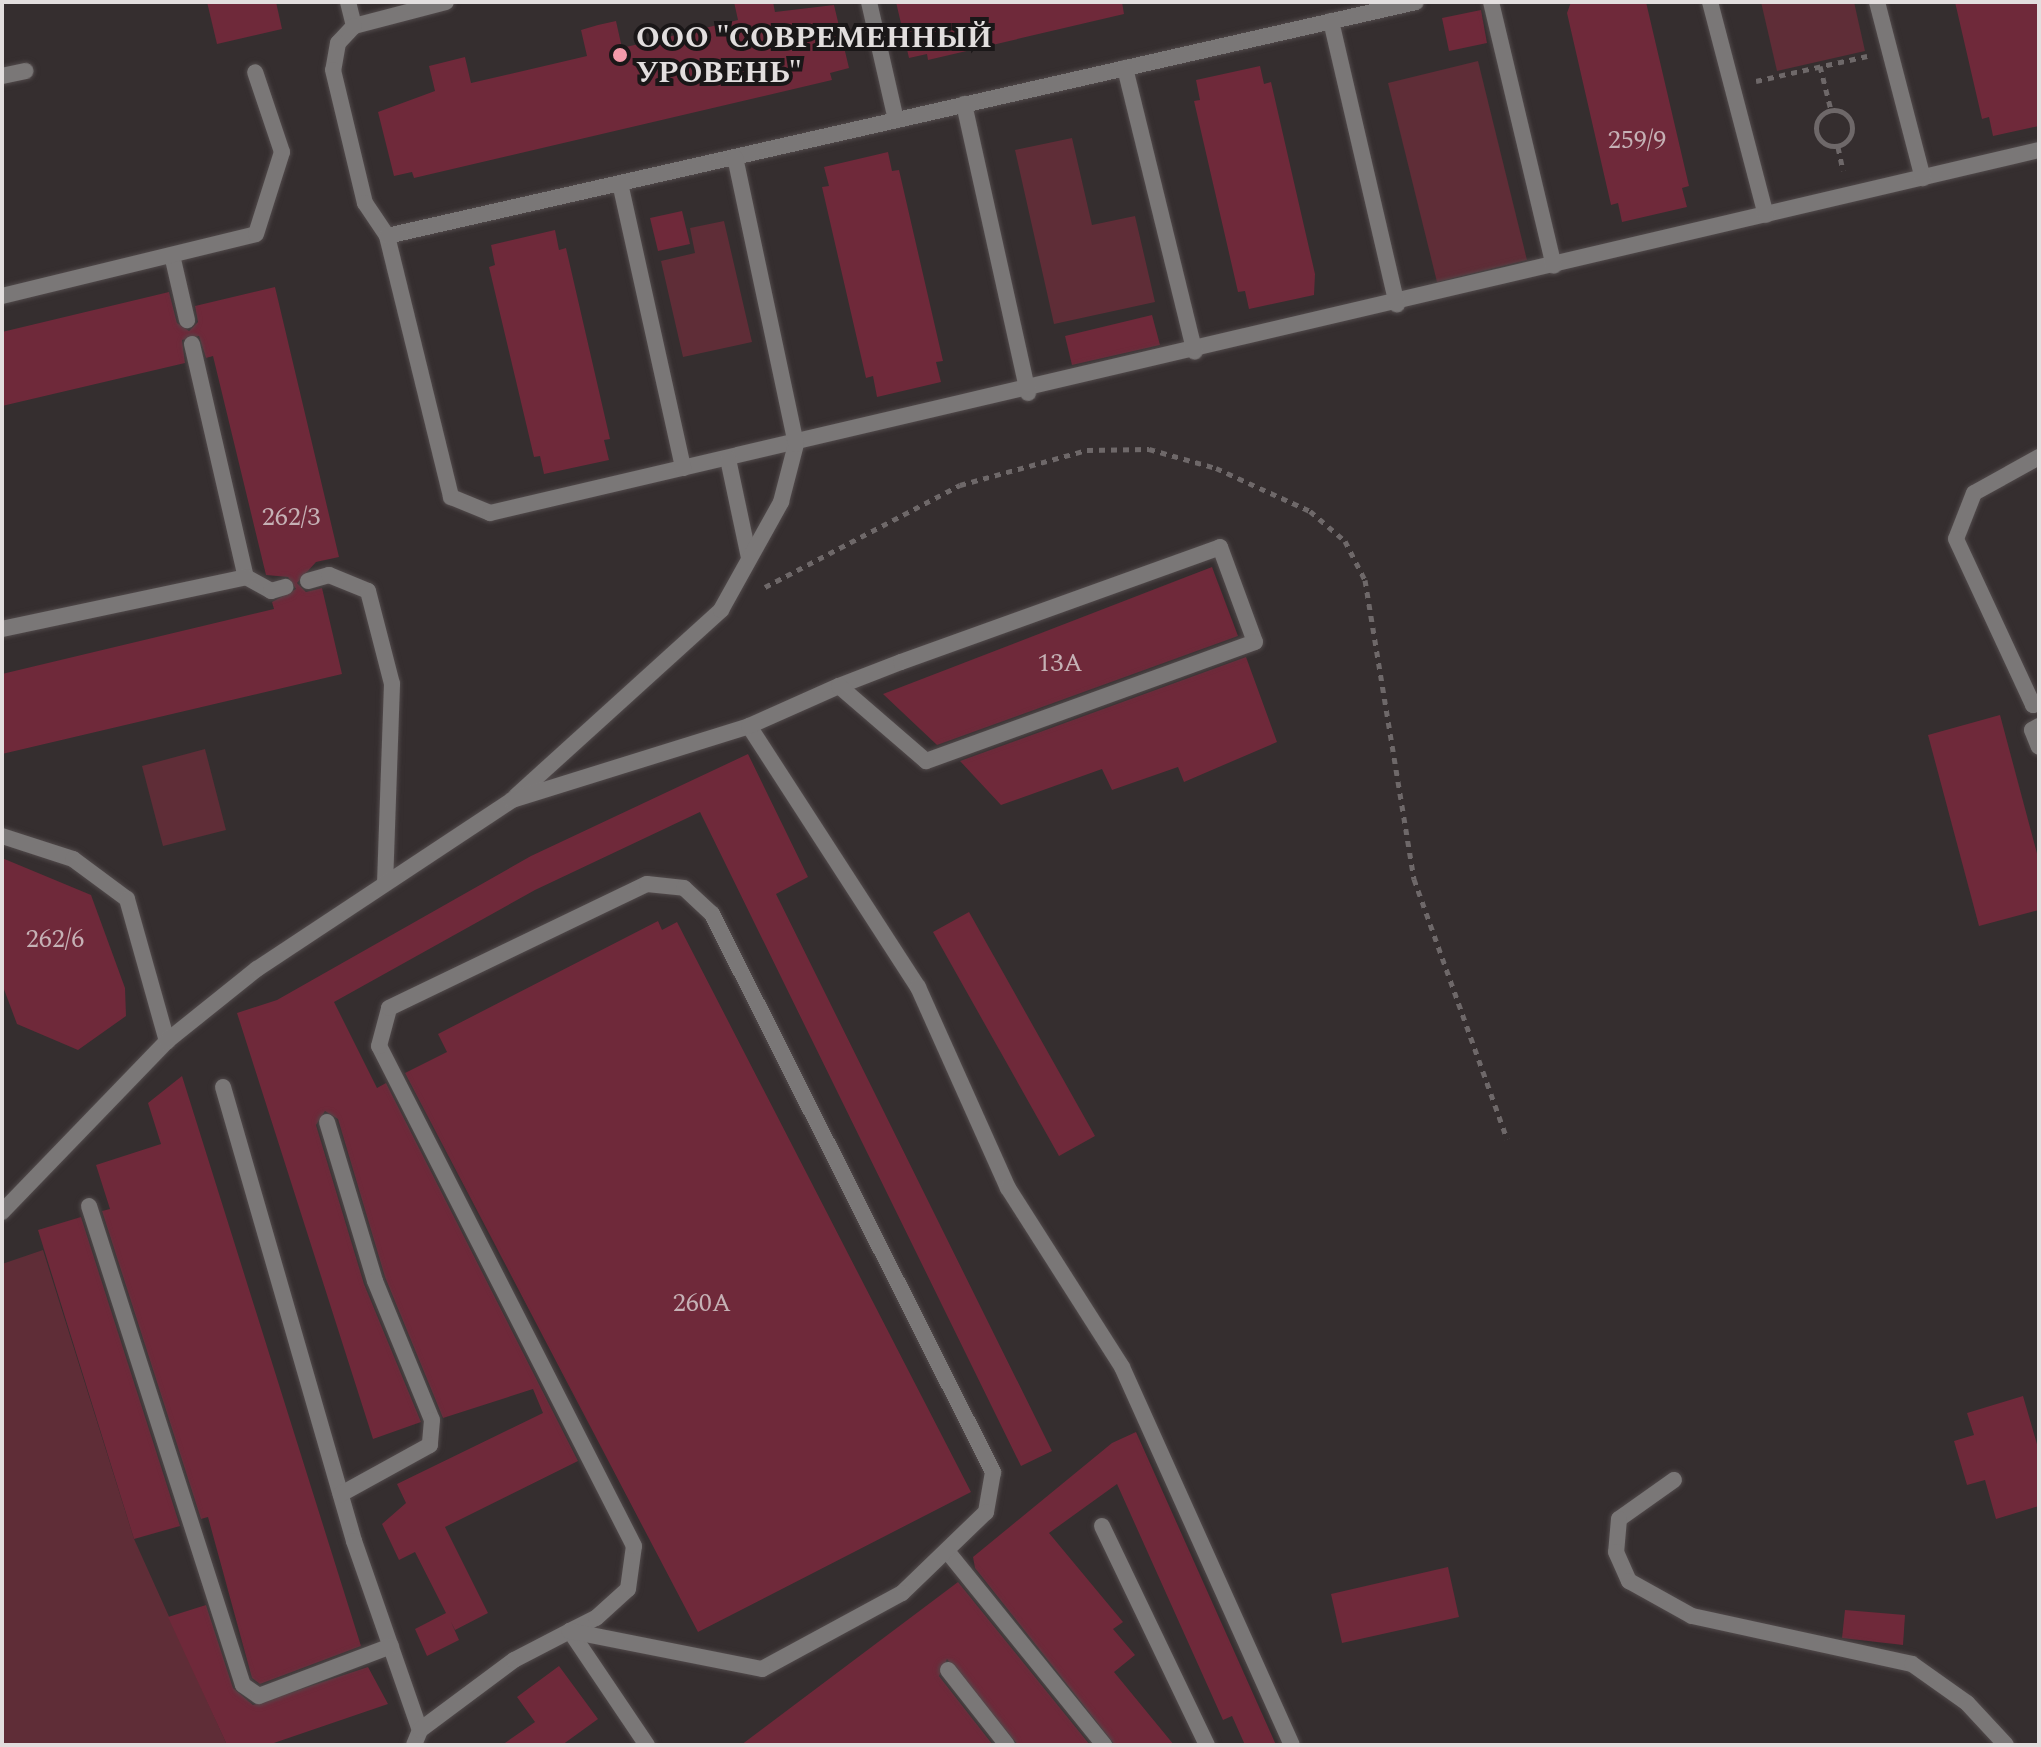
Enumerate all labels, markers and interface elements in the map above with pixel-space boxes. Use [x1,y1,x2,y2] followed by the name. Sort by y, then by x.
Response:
[636,20,992,90] place label: ООО "СОВРЕМЕННЫЙ УРОВЕНЬ"
[611,46,629,64] marker: ООО "СОВРЕМЕННЫЙ УРОВЕНЬ"
[1608,125,1666,157] house number: 259/9
[262,502,320,534] house number: 262/3
[1037,648,1083,680] house number: 13А
[26,924,84,956] house number: 262/6
[673,1288,731,1320] house number: 260А

